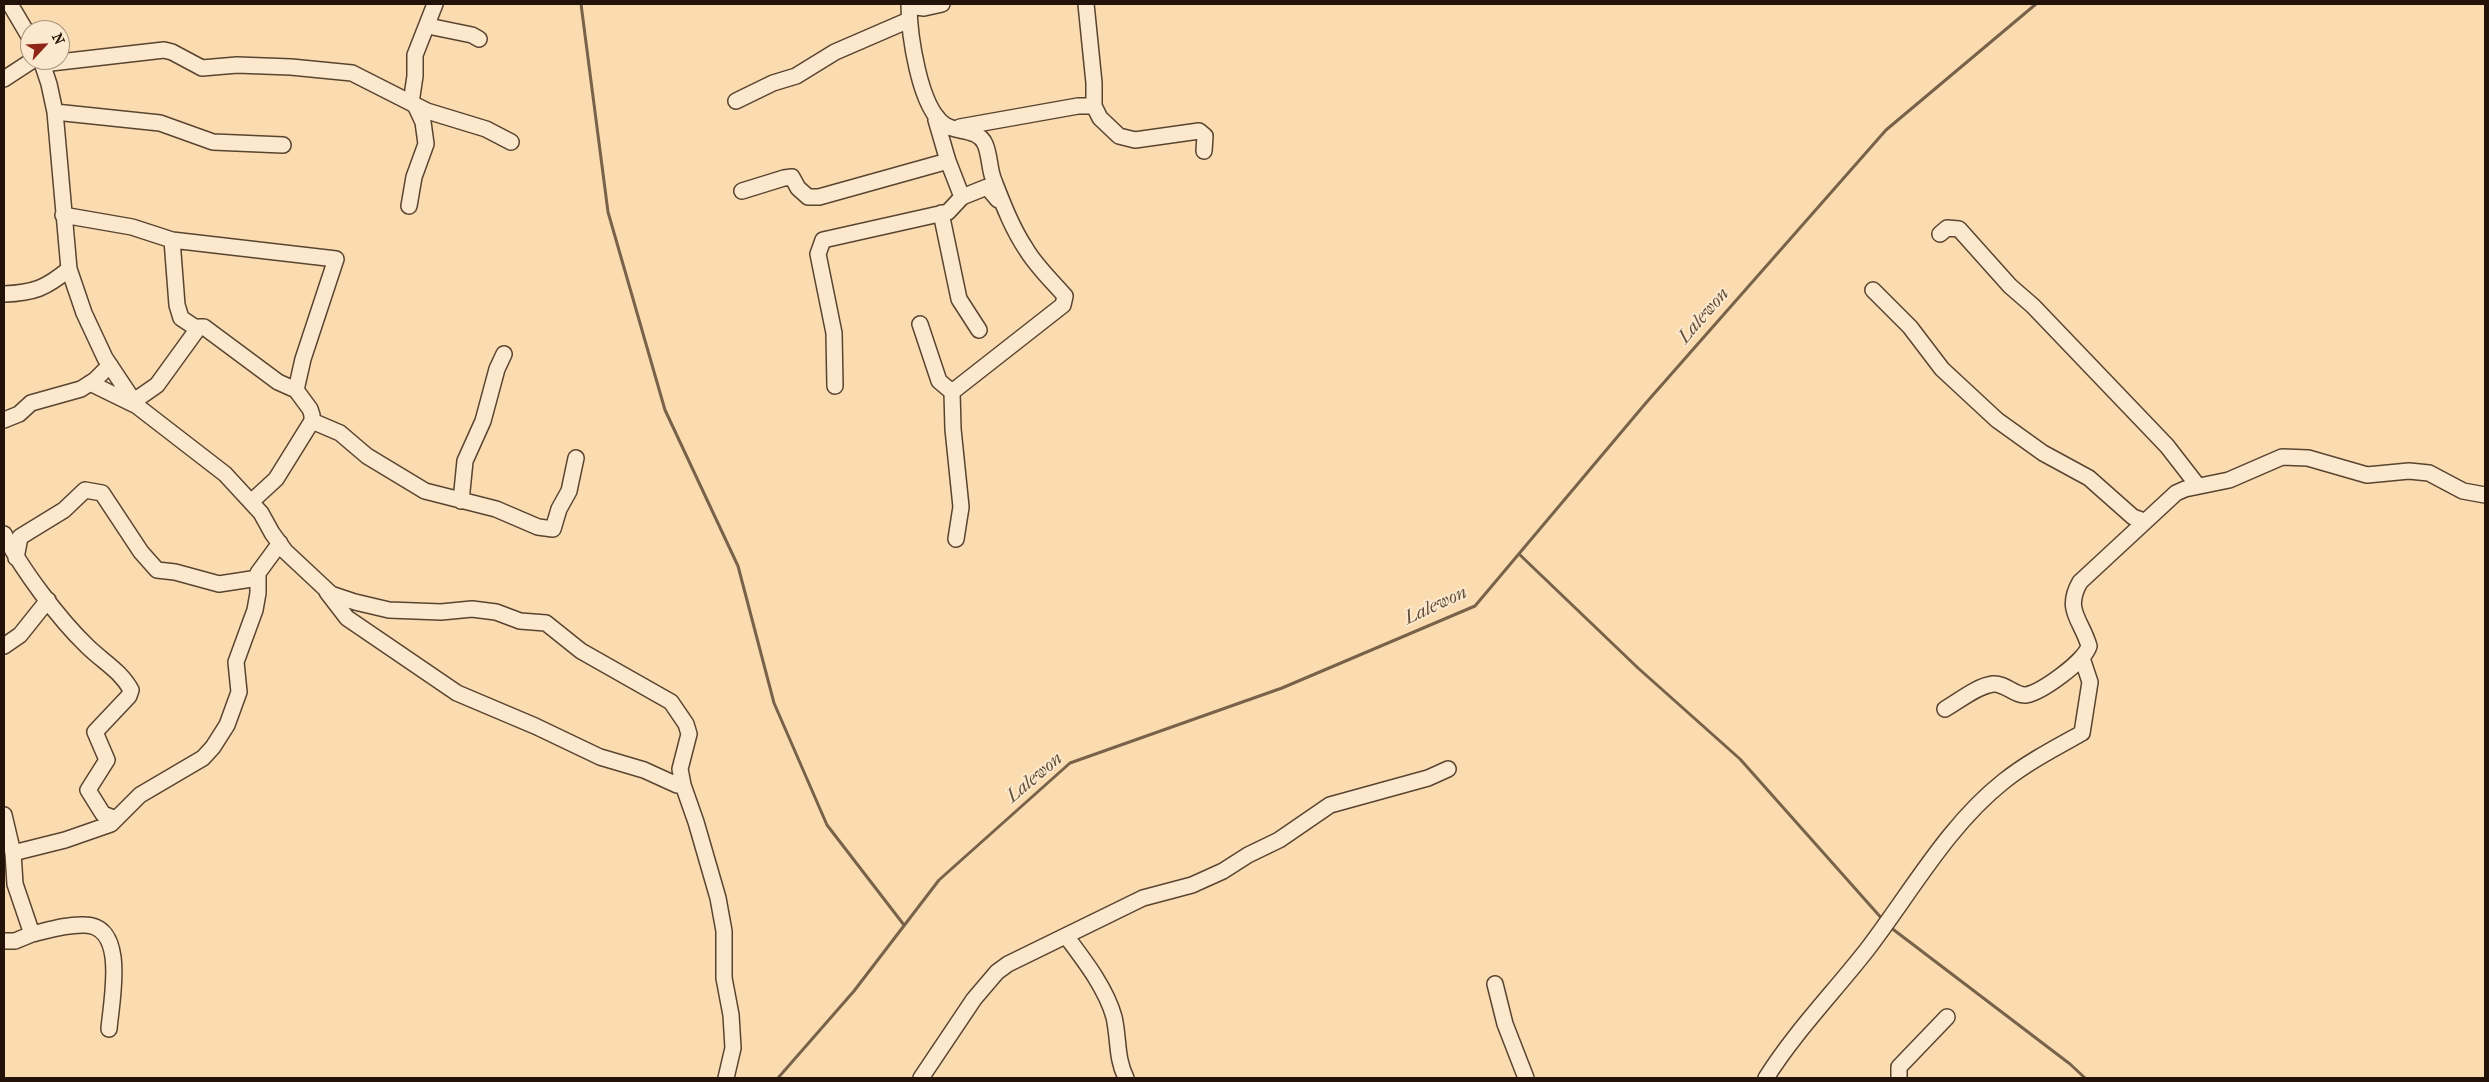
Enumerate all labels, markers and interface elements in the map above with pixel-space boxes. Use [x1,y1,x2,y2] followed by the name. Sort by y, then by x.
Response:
[20,20,70,70] north arrow
[48,30,68,47] text: N
[1674,283,1734,349] water label: Lalewon
[1401,582,1471,630] water label: Lalewon
[1002,748,1068,808] water label: Lalewon

